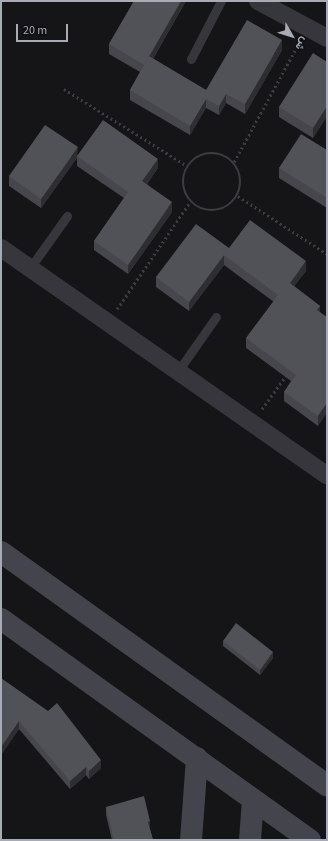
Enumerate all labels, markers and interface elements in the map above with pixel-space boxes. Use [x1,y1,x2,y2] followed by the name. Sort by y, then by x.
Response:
[18,16,70,42] scale bar
[272,16,312,56] north arrow
[23,22,47,39] text: 20 m
[292,34,312,54] text: ش

